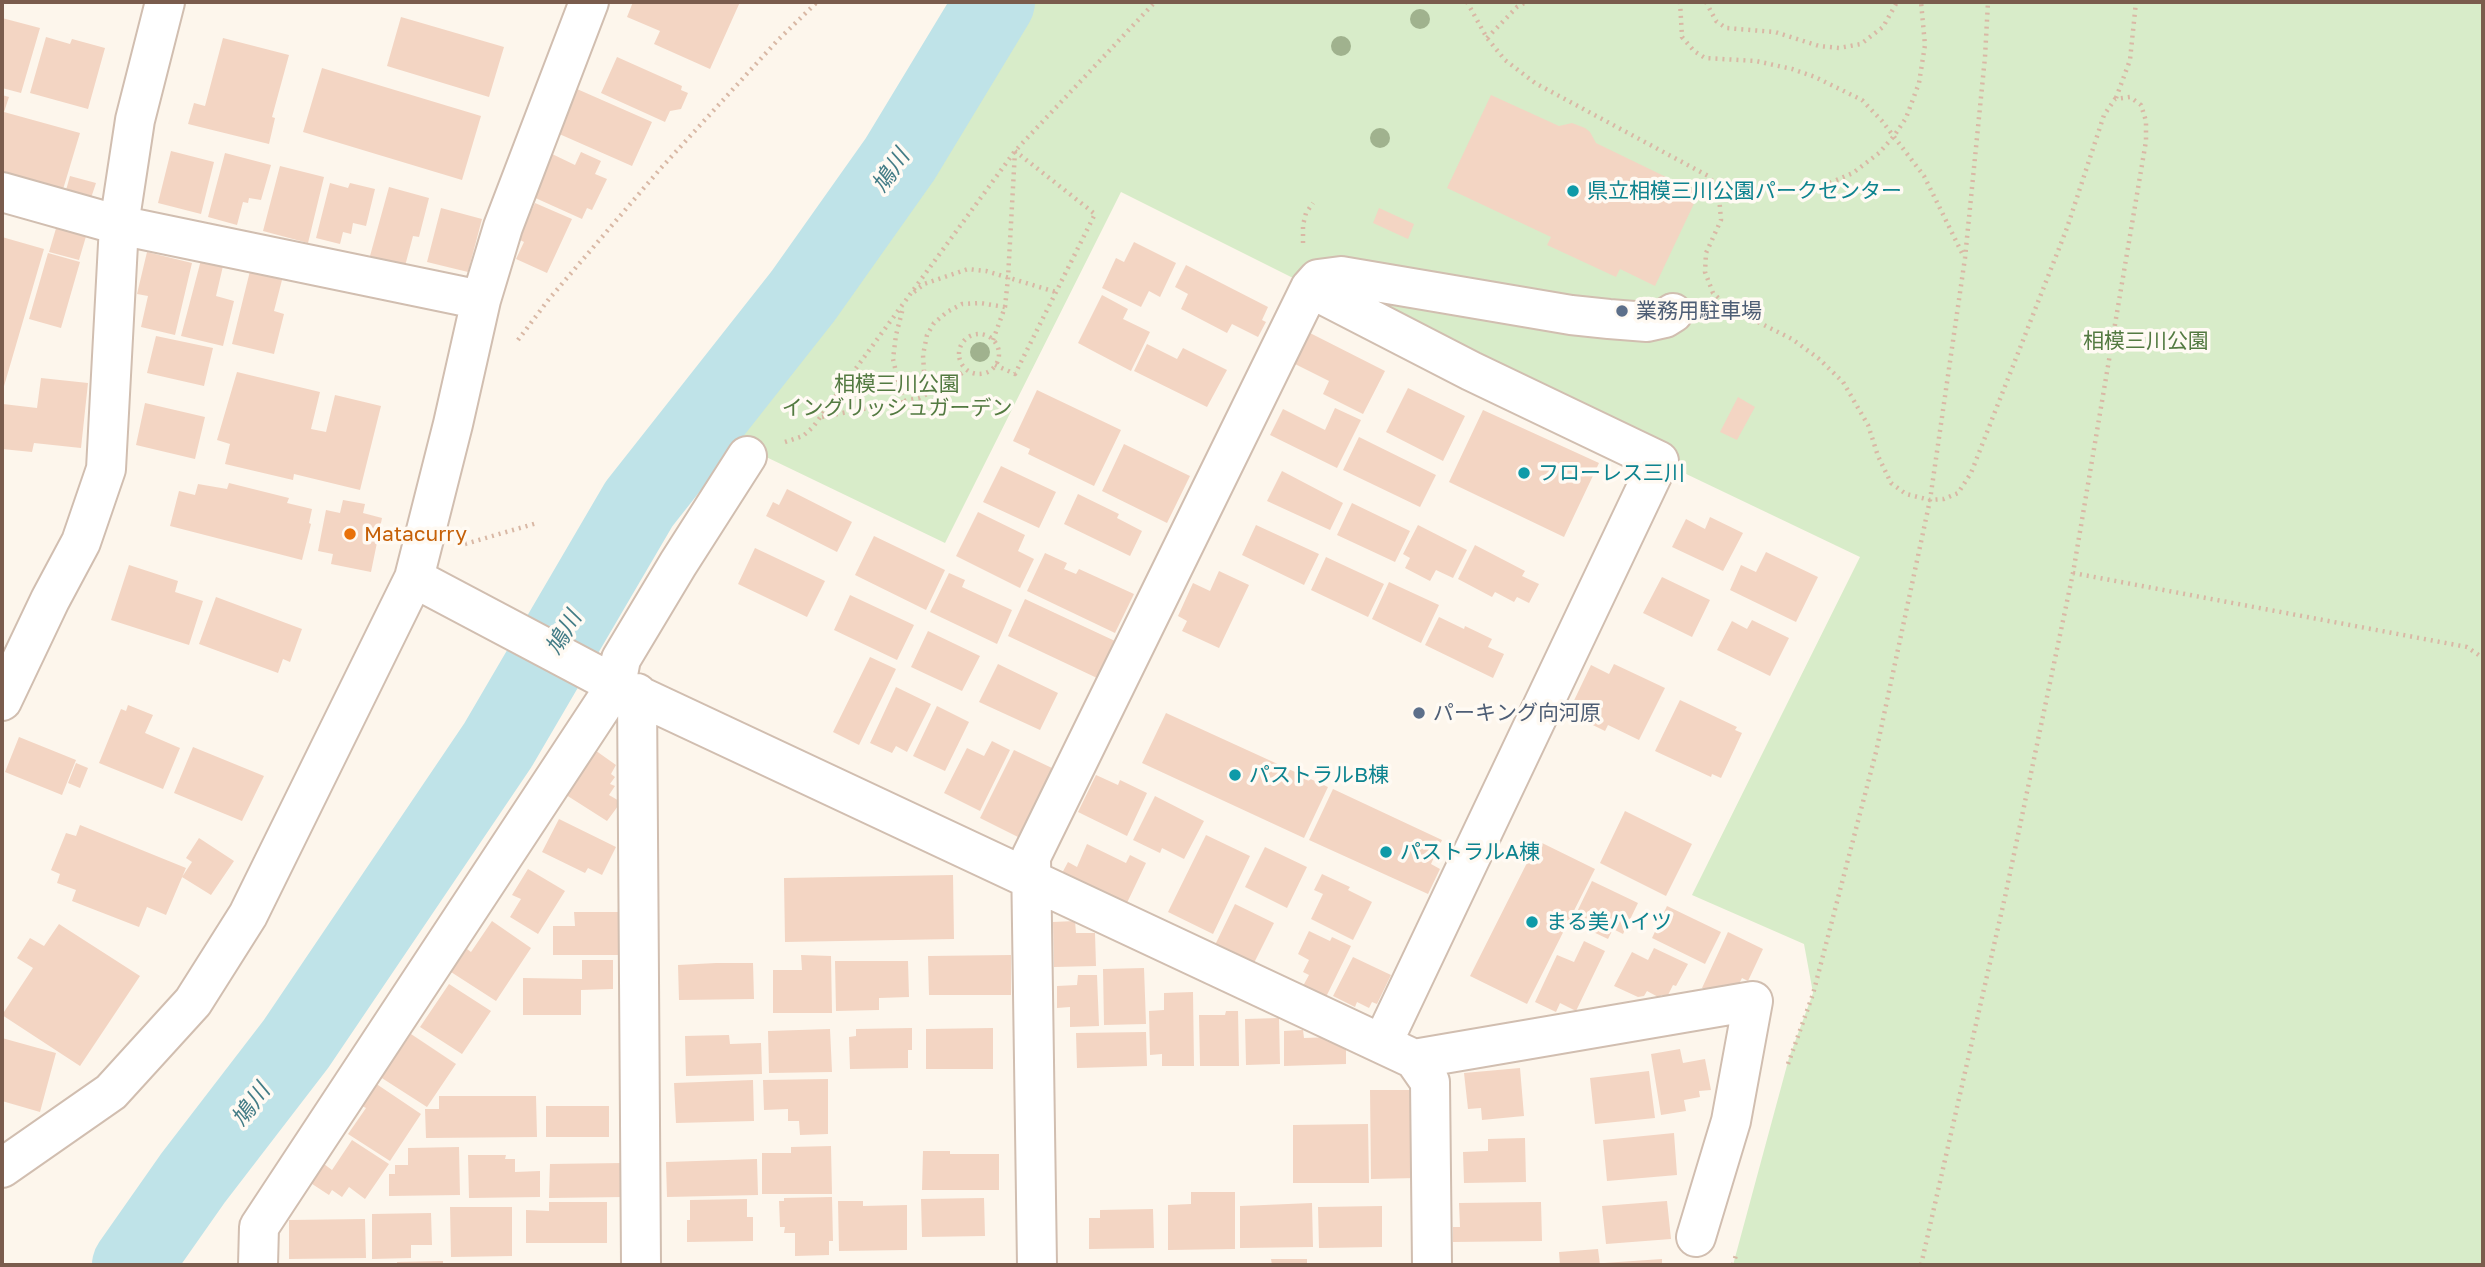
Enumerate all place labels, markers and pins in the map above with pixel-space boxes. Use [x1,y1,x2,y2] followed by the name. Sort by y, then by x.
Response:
[1587,178,1902,204] place label: 県立相模三川公園パークセンター
[1565,183,1581,199] marker: 県立相模三川公園パークセンター
[1636,298,1762,324] place label: 業務用駐車場
[1614,303,1630,319] marker: 業務用駐車場
[1538,460,1685,486] place label: フローレス三川
[1516,465,1532,481] marker: フローレス三川
[364,521,467,547] place label: Matacurry
[342,526,358,542] marker: Matacurry
[1433,700,1601,726] place label: パーキング向河原
[1411,705,1427,721] marker: パーキング向河原
[1249,762,1389,788] place label: パストラルB棟
[1227,767,1243,783] marker: パストラルB棟
[1400,839,1540,865] place label: パストラルA棟
[1378,844,1394,860] marker: パストラルA棟
[1546,909,1672,935] place label: まる美ハイツ
[1524,914,1540,930] marker: まる美ハイツ

